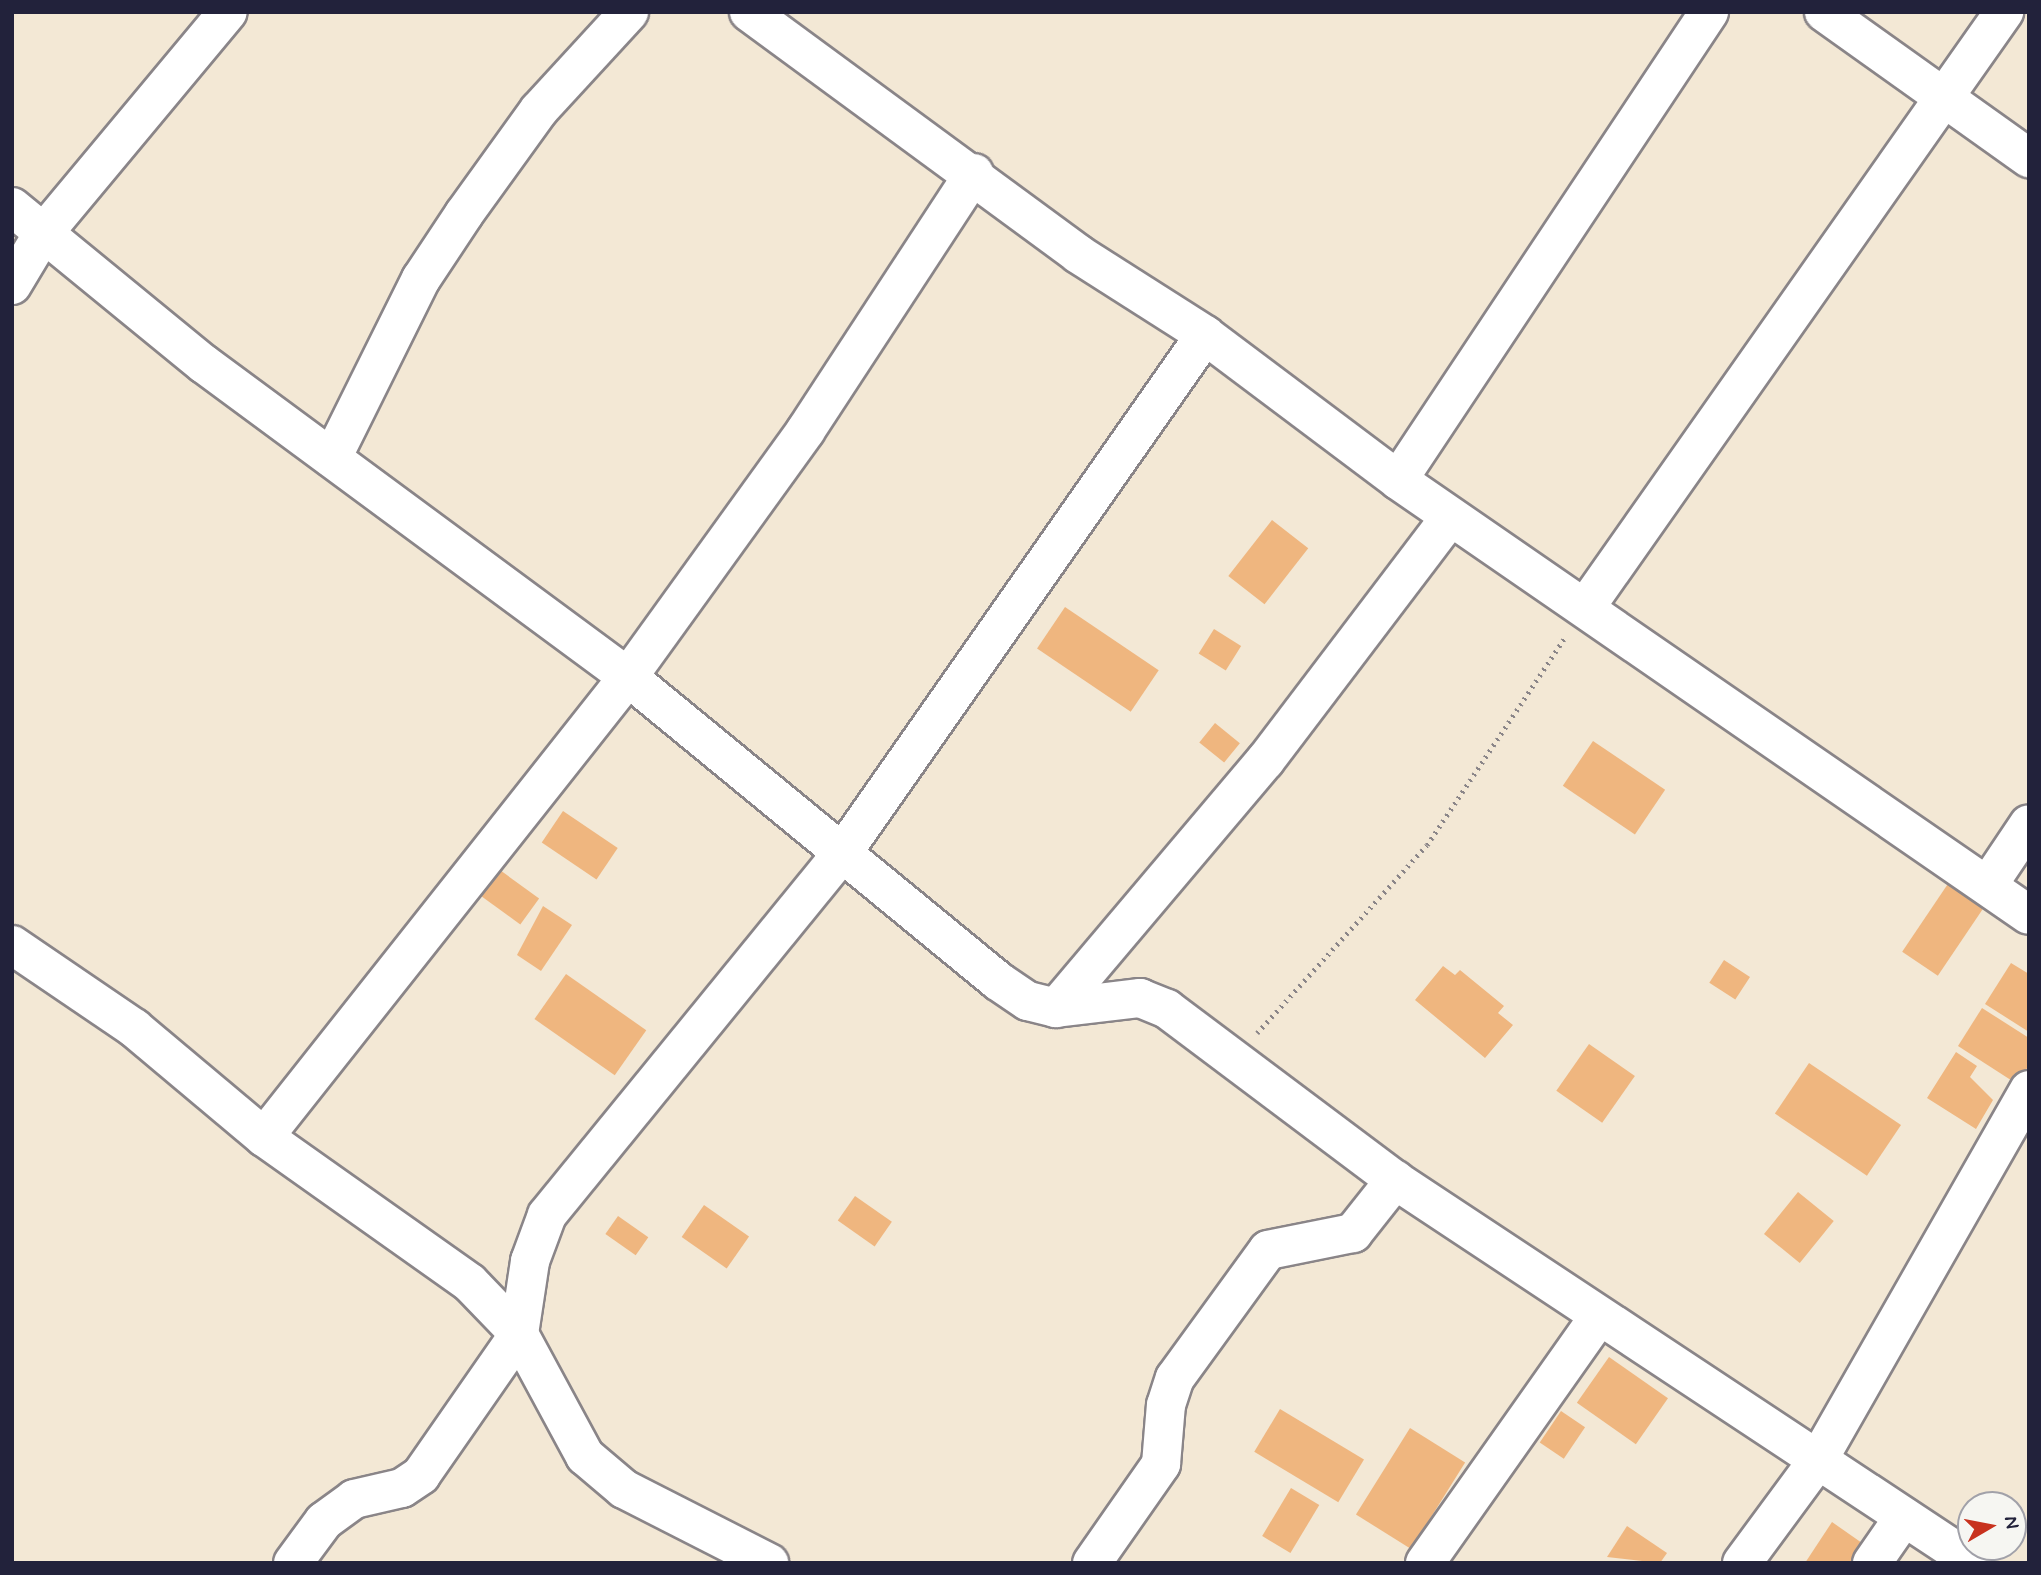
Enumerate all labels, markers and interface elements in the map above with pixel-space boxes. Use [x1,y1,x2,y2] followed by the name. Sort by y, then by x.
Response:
[1957,1491,2027,1561] north arrow
[1998,1514,2025,1531] text: N

